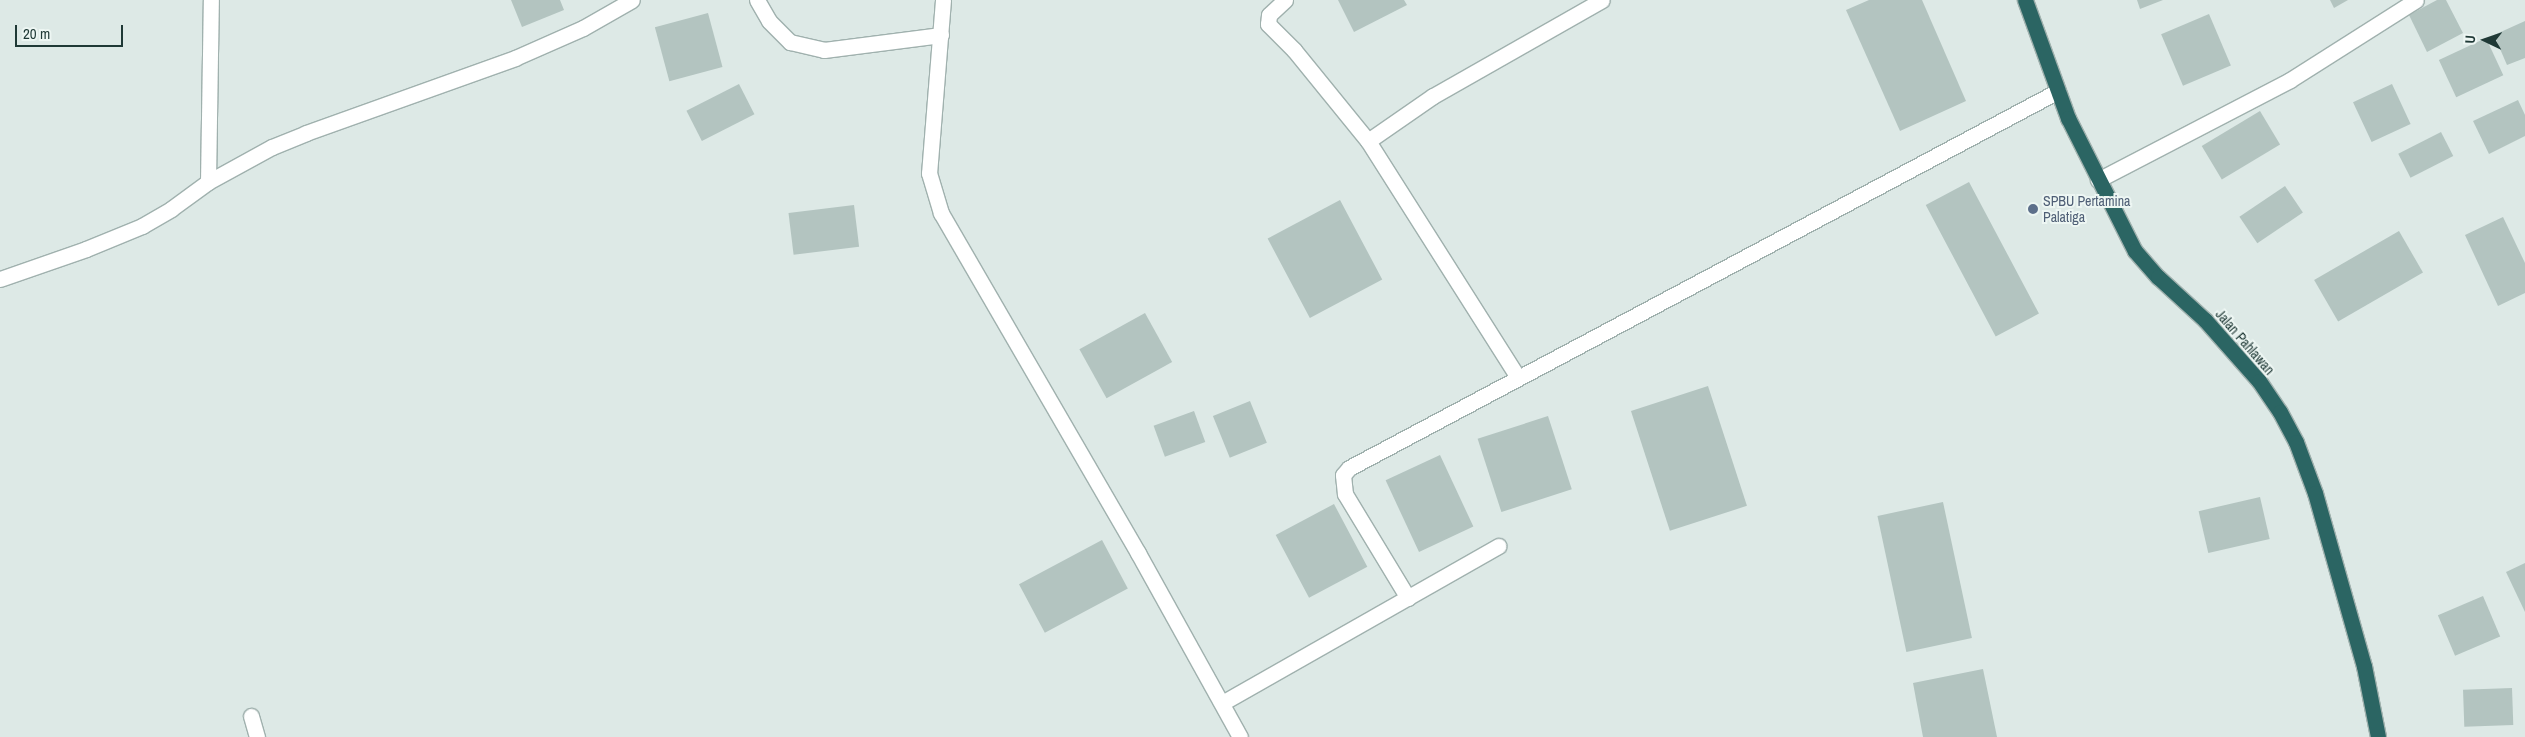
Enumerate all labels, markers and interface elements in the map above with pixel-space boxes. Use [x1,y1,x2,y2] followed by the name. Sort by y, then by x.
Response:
[18,15,125,47] scale bar
[2460,15,2510,65] north arrow
[23,23,50,44] text: 20 m
[2461,35,2479,44] text: U
[2043,193,2130,226] place label: SPBU Pertamina Palatiga
[2027,203,2039,215] marker: SPBU Pertamina Palatiga
[2212,306,2278,378] street label: Jalan Pahlawan

